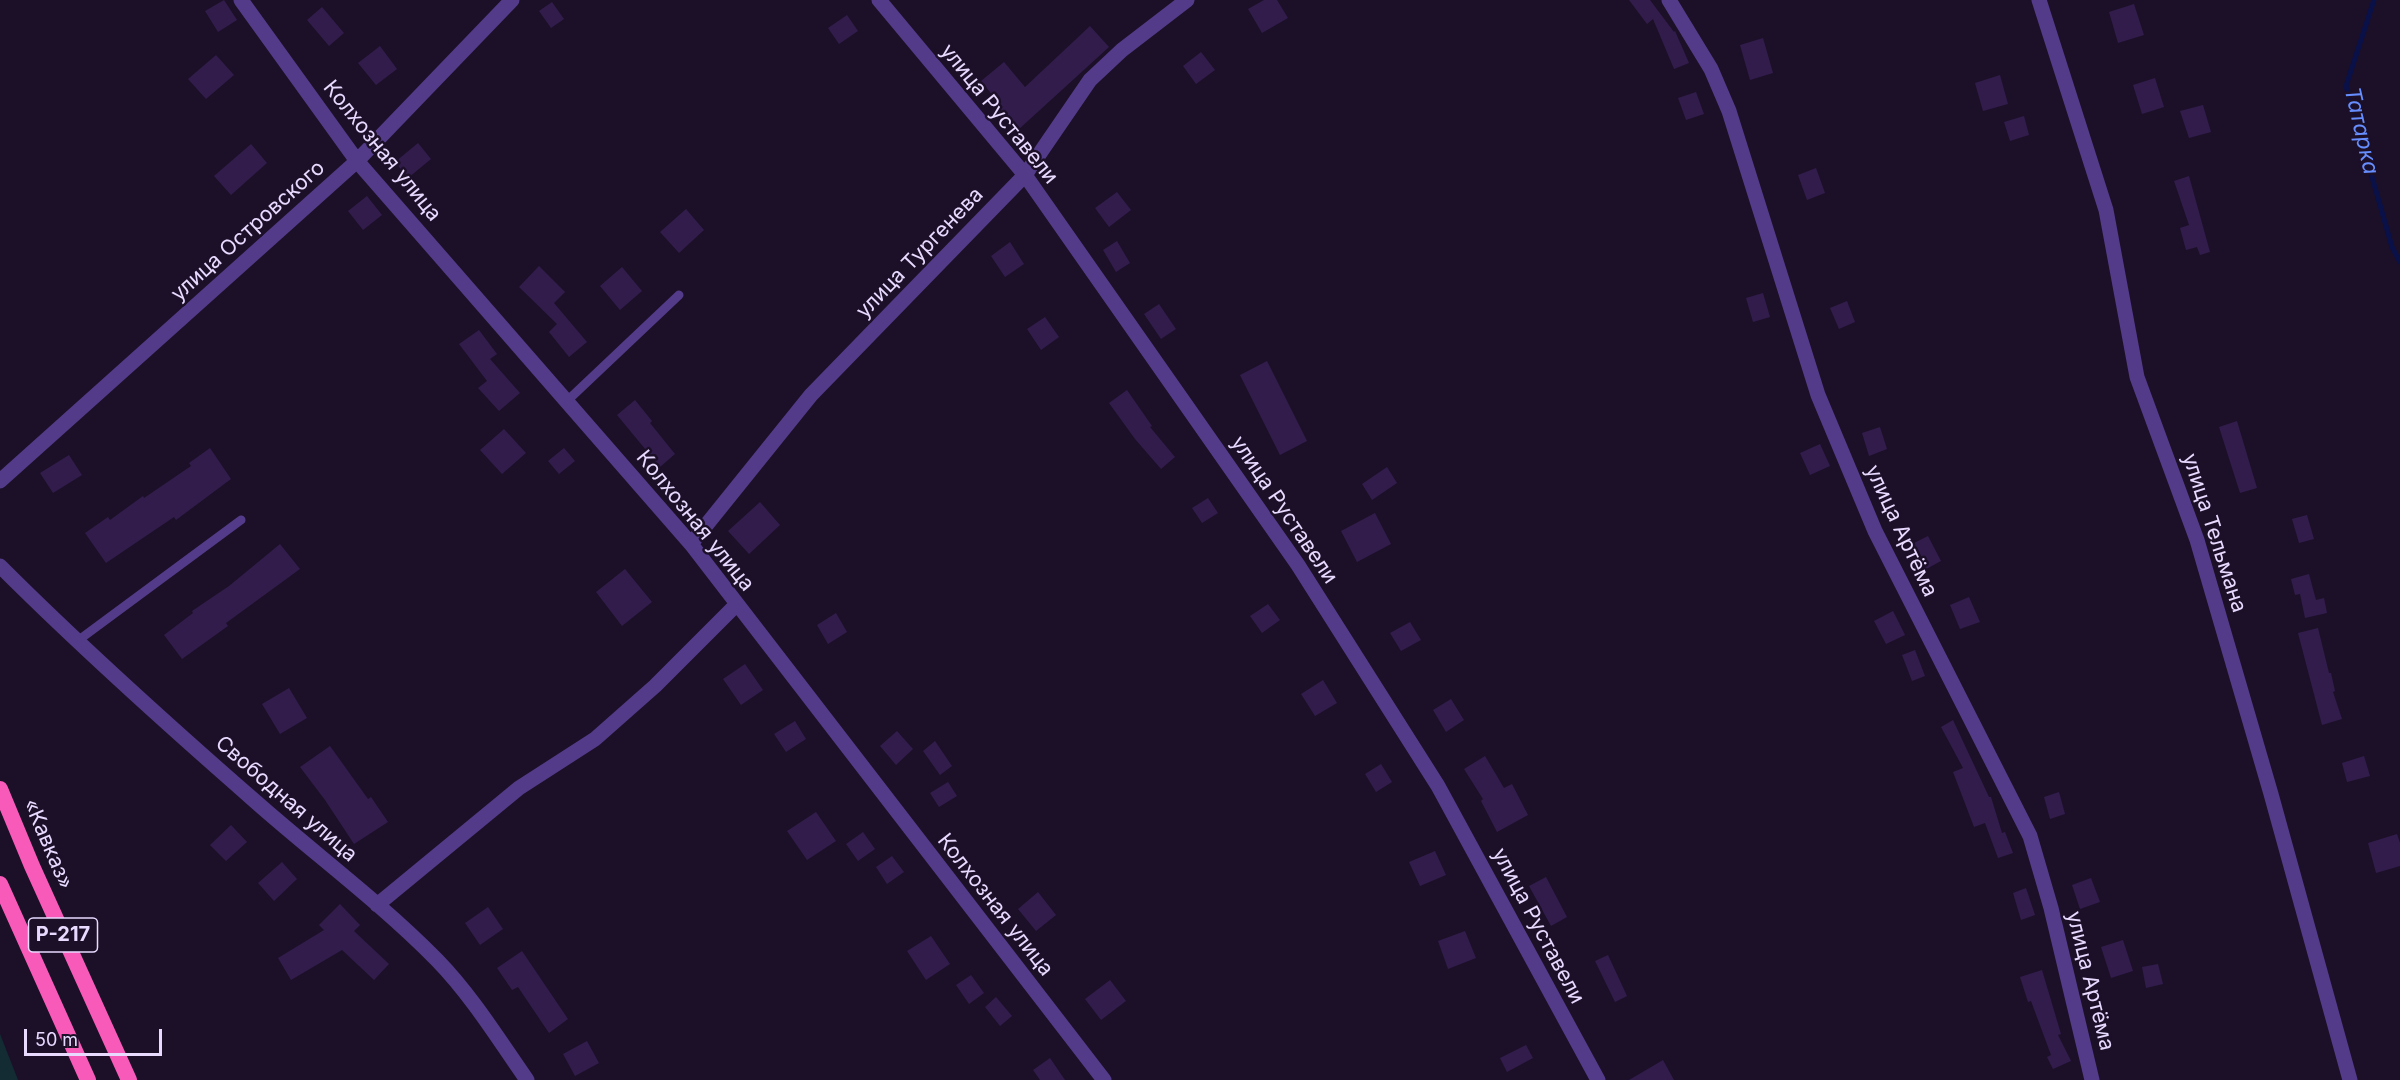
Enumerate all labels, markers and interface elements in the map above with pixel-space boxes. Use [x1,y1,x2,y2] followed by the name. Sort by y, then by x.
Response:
[935,39,1063,189] street label: улица Руставели
[318,76,446,226] street label: Колхозная улица
[2338,85,2384,177] water label: Татарка
[166,155,330,307] street label: улица Островского
[851,182,989,324] street label: улица Тургенева
[1225,431,1343,589] street label: улица Руставели
[631,446,759,596] street label: Колхозная улица
[2176,450,2252,616] street label: улица Тельмана
[1859,461,1943,601] street label: улица Артёма
[210,731,362,867] street label: Свободная улица
[18,795,78,893] street label: «Кавказ»
[932,829,1058,981] street label: Колхозная улица
[1486,844,1590,1008] street label: улица Руставели
[2061,909,2119,1053] street label: улица Артёма
[28,918,98,952] road number: Р-217
[27,1017,165,1055] scale bar
[35,1029,78,1050] text: 50 m

